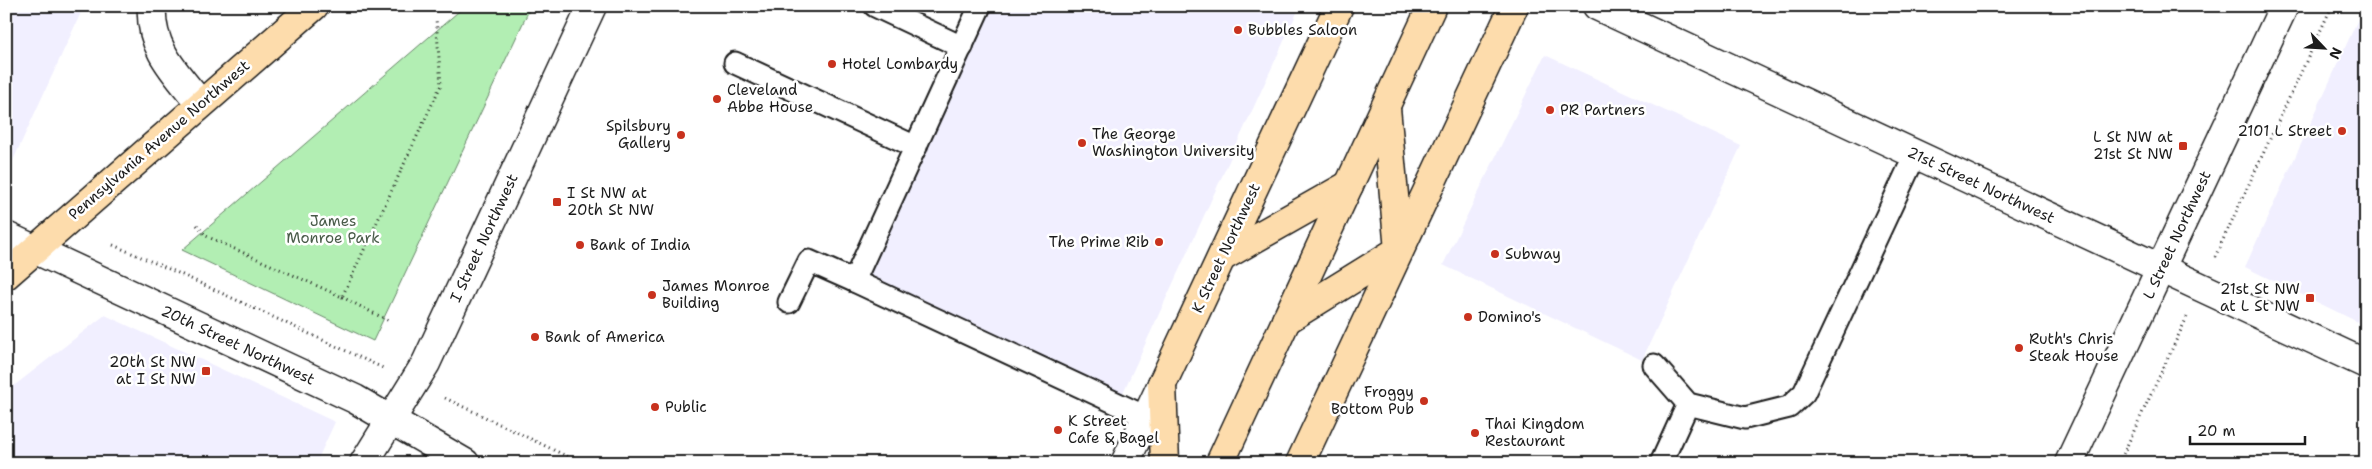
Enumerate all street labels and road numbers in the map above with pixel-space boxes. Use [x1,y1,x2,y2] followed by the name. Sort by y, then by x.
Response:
[64,56,254,224] street label: Pennsylvania Avenue Northwest
[1904,142,2058,228] street label: 21st Street Northwest
[2138,168,2216,302] street label: L Street Northwest
[445,171,523,305] street label: I Street Northwest
[1187,180,1265,316] street label: K Street Northwest
[158,301,318,389] street label: 20th Street Northwest

